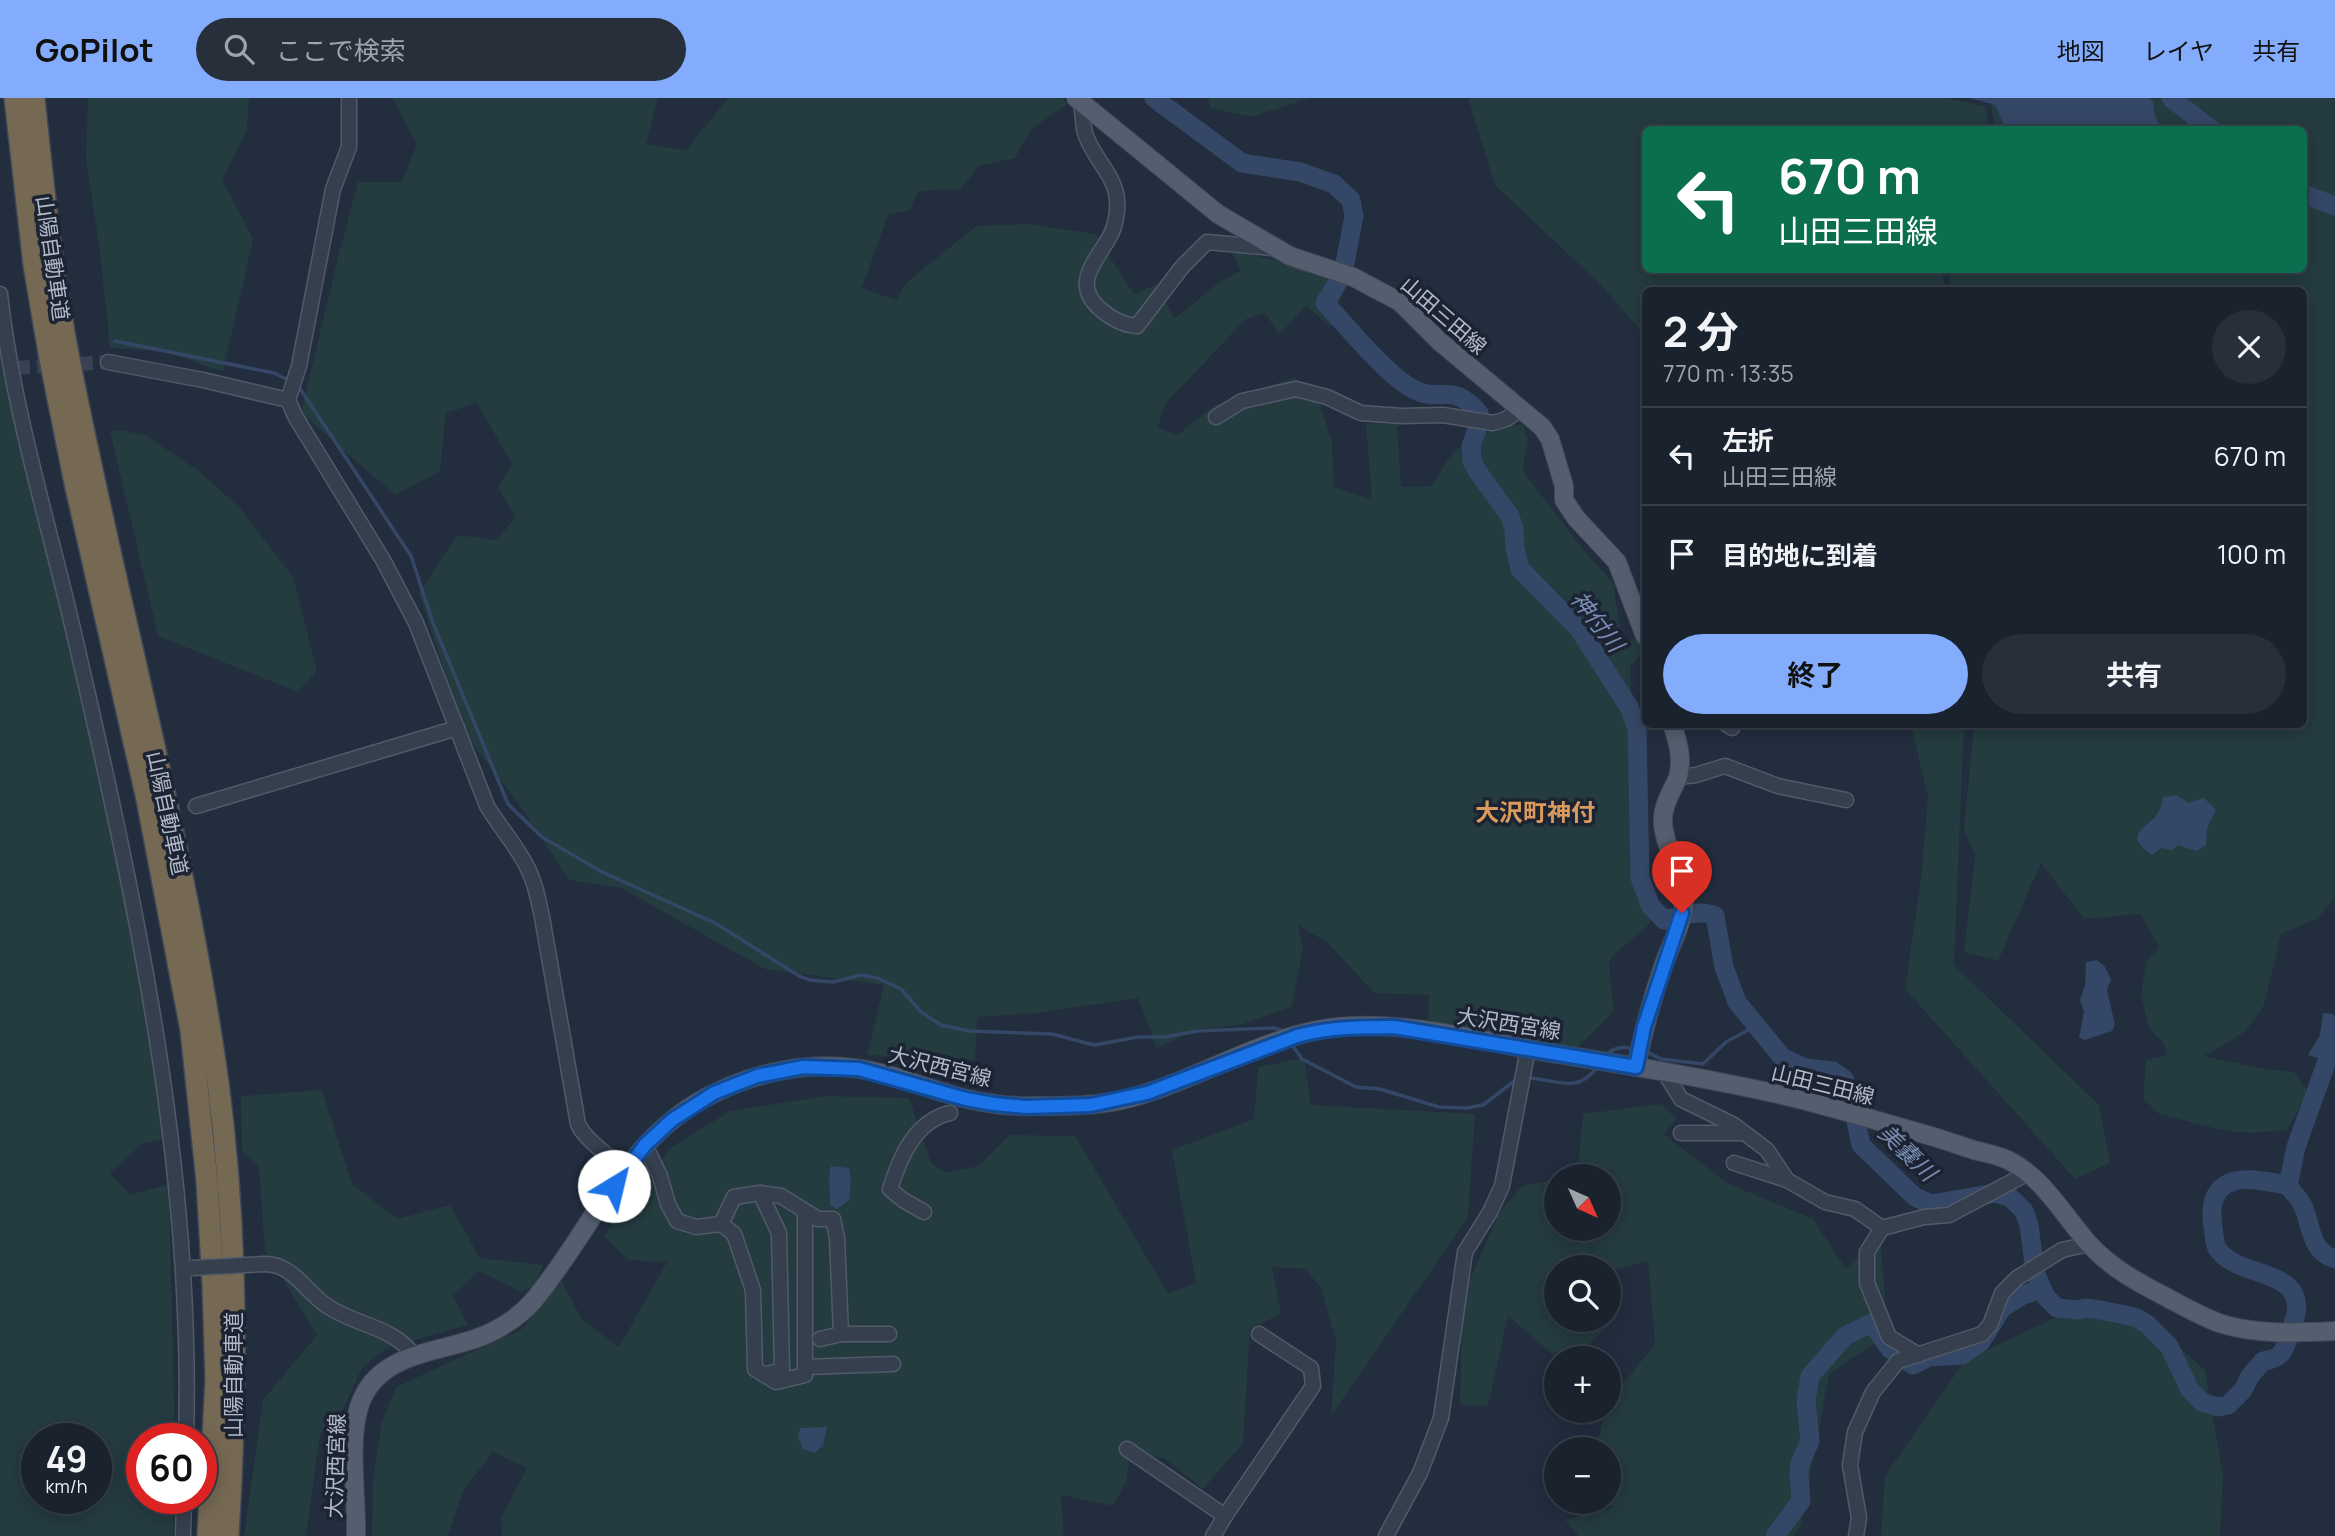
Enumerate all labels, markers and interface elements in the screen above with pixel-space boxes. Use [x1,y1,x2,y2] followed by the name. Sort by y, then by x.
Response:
[196,18,686,81] search box
[35,27,154,72] text: GoPilot
[220,30,258,68] icon: search
[276,32,406,68] text: ここで検索
[2057,34,2105,67] text: 地図
[2143,34,2214,67] text: レイヤ
[2252,34,2300,67] text: 共有
[1778,142,1921,209] text: 670 m
[1663,154,1754,245] icon: left
[30,194,76,322] street label: 山陽自動車道
[1778,209,1938,253] text: 山田三田線
[1395,270,1493,360] street label: 山田三田線
[1663,302,1738,360] text: 2 分
[2212,310,2286,384] button: close
[1663,357,1794,389] text: 770 m · 13:35
[1722,422,1774,458] text: 左折
[1663,437,1701,475] icon: left
[2214,438,2286,474] text: 670 m
[1722,460,1837,492] text: 山田三田線
[1663,535,1701,573] icon: arrive
[2217,536,2286,572] text: 100 m
[1722,537,1878,573] text: 目的地に到着
[1564,584,1634,660] water label: 神付川
[1663,634,1968,714] button: 終了
[1982,634,2286,714] button: 共有
[141,748,195,878] street label: 山陽自動車道
[1475,795,1595,828] district label: 大沢町神付
[1652,841,1712,913] pin
[1663,852,1701,890] icon: arrive
[1455,1001,1563,1045] street label: 大沢西宮線
[886,1040,994,1092] street label: 大沢西宮線
[1769,1058,1877,1110] street label: 山田三田線
[1872,1117,1946,1190] water label: 美嚢川
[577,1149,651,1223] position arrow
[1544,1164,1620,1241] north arrow
[1544,1164,1621,1514] map controls
[1544,1255,1621,1332] button: search
[219,1312,247,1438] street label: 山陽自動車道
[1544,1346,1621,1423] button: +
[319,1413,351,1519] street label: 大沢西宮線
[126,1423,217,1514] speed limit sign: 60
[45,1435,88,1483] text: 49
[1544,1437,1621,1514] button: −
[46,1474,87,1498] text: km/h

